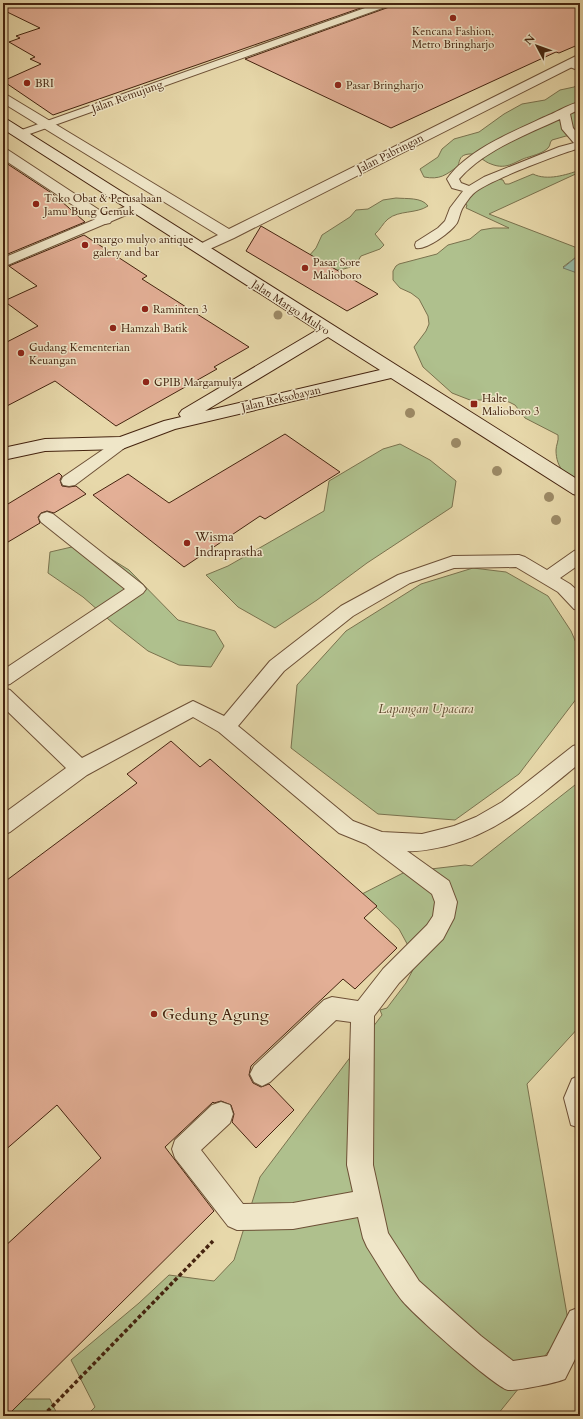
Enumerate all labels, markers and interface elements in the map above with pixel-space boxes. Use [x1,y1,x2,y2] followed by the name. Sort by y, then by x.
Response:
[448,13,458,23] marker: Kencana Fashion, Metro Bringharjo
[412,24,494,52] place label: Kencana Fashion, Metro Bringharjo
[517,26,557,66] north arrow
[521,31,539,48] text: N
[35,76,54,91] place label: BRI
[88,76,166,117] street label: Jalan Remujung
[22,78,32,88] marker: BRI
[346,78,424,93] place label: Pasar Bringharjo
[333,80,343,90] marker: Pasar Bringharjo
[353,130,427,178] street label: Jalan Pabringan
[42,191,163,219] place label: Toko Obat & Perusahaan Jamu Bung Gemuk
[31,199,41,209] marker: Toko Obat & Perusahaan Jamu Bung Gemuk
[93,232,193,260] place label: margo mulyo antique galery and bar
[80,240,90,250] marker: margo mulyo antique galery and bar
[313,255,362,283] place label: Pasar Sore Malioboro
[300,263,310,273] marker: Pasar Sore Malioboro
[247,275,333,338] street label: Jalan Margo Mulyo
[153,302,208,317] place label: Raminten 3
[140,304,150,314] marker: Raminten 3
[121,321,188,336] place label: Hamzah Batik
[108,323,118,333] marker: Hamzah Batik
[29,340,131,368] place label: Gudang Kementerian Keuangan
[16,348,26,358] marker: Gudang Kementerian Keuangan
[154,375,242,390] place label: GPIB Margamulya
[141,377,151,387] marker: GPIB Margamulya
[238,382,323,415] street label: Jalan Reksobayan
[482,391,540,419] place label: Halte Malioboro 3
[469,399,479,409] marker: Halte Malioboro 3
[194,528,263,561] place label: Wisma Indraprastha
[182,538,192,548] marker: Wisma Indraprastha
[378,700,474,718] park label: Lapangan Upacara
[162,1004,269,1026] place label: Gedung Agung
[149,1009,159,1019] marker: Gedung Agung

